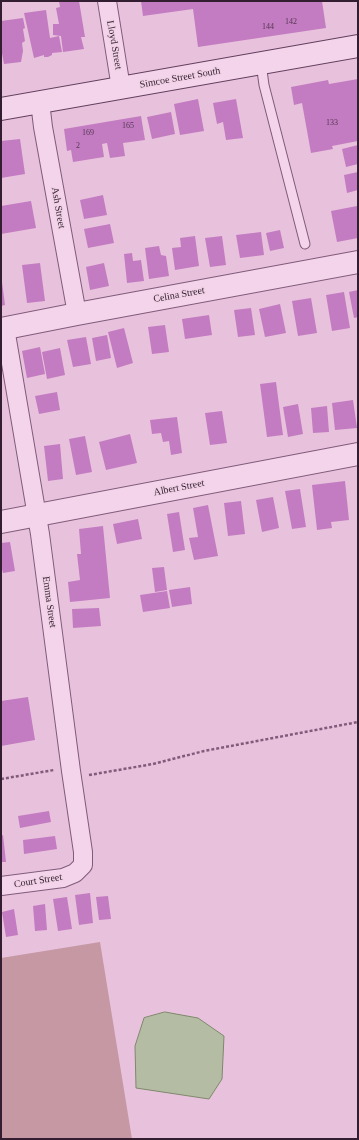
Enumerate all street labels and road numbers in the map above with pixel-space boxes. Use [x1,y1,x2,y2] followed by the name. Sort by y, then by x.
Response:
[104,19,124,71] street label: Lloyd Street
[139,65,221,91] street label: Simcoe Street South
[48,186,68,230] street label: Ash Street
[152,285,206,305] street label: Celina Street
[153,477,205,499] street label: Albert Street
[39,575,59,629] street label: Emma Street
[13,871,63,891] street label: Court Street

